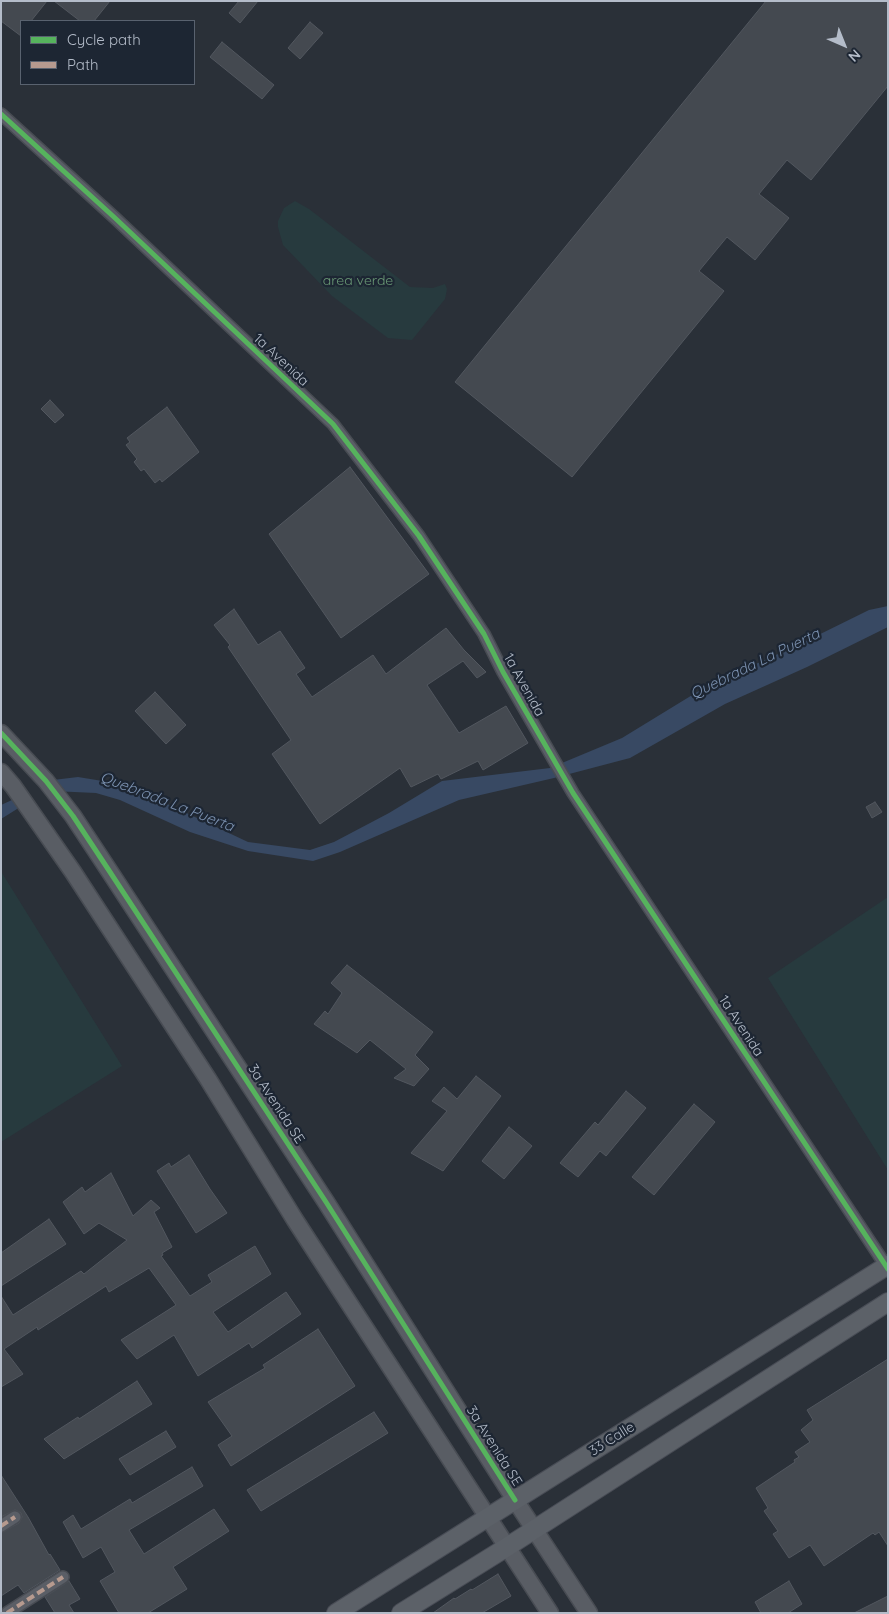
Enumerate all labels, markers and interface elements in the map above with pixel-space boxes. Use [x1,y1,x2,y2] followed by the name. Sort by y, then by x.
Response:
[20,20,195,85] legend
[819,20,869,70] north arrow
[67,30,141,49] text: Cycle path
[844,46,864,66] text: N
[67,55,99,74] text: Path
[323,273,393,289] park label: area verde
[250,330,312,390] street label: 1a Avenida
[687,625,823,703] water label: Quebrada La Puerta
[500,651,548,719] street label: 1a Avenida
[98,768,236,836] water label: Quebrada La Puerta
[715,992,767,1060] street label: 1a Avenida
[244,1061,308,1147] street label: 3a Avenida SE
[463,1403,525,1489] street label: 3a Avenida SE
[586,1419,638,1459] street label: 33 Calle

